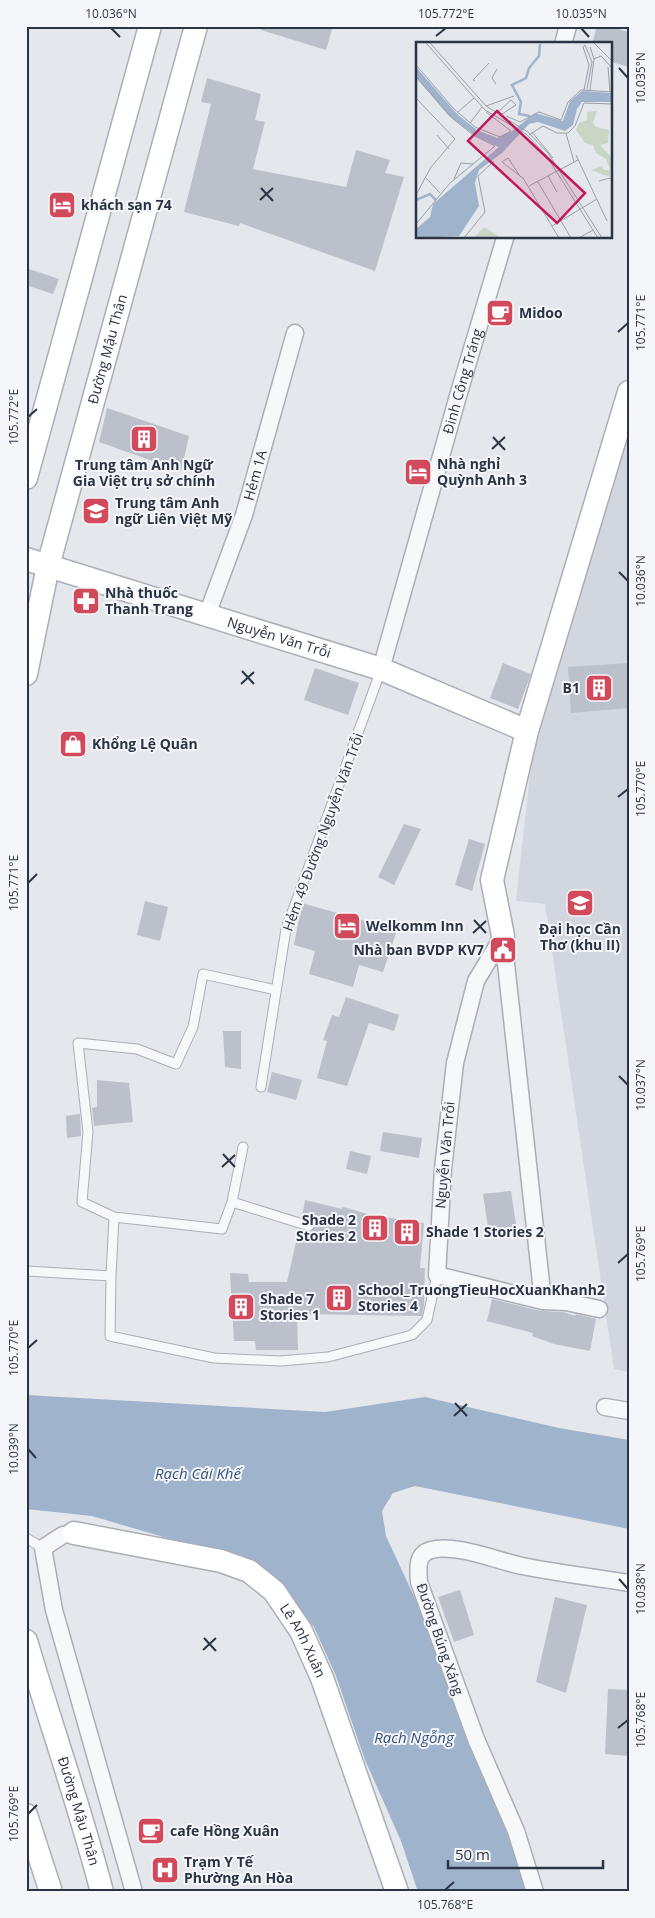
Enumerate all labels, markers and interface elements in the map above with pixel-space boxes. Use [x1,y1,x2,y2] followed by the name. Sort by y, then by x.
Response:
[85,5,137,22] text: 10.036°N
[418,5,474,22] text: 105.772°E
[555,5,607,22] text: 10.035°N
[416,42,612,239] inset map
[632,52,649,104] text: 10.035°N
[47,190,77,220] hotel icon: khách sạn 74
[81,195,172,214] place label: khách sạn 74
[83,292,131,406] street label: Đường Mậu Thân
[632,295,649,351] text: 105.771°E
[485,298,515,328] cafe icon: Midoo
[519,303,563,322] place label: Midoo
[438,326,487,436] street label: Đinh Công Tráng
[5,389,22,445] text: 105.772°E
[129,424,159,454] building icon: Trung tâm Anh Ngữ Gia Việt trụ sở chính
[239,447,271,502] street label: Hẻm 1A
[437,454,527,489] place label: Nhà nghỉ Quỳnh Anh 3
[73,455,215,490] place label: Trung tâm Anh Ngữ Gia Việt trụ sở chính
[403,457,433,487] hotel icon: Nhà nghỉ Quỳnh Anh 3
[115,493,232,528] place label: Trung tâm Anh ngữ Liên Việt Mỹ
[81,496,111,526] school or university icon: Trung tâm Anh ngữ Liên Việt Mỹ
[632,555,649,607] text: 10.036°N
[105,583,193,618] place label: Nhà thuốc Thanh Trang
[71,586,101,616] pharmacy icon: Nhà thuốc Thanh Trang
[225,612,334,662] street label: Nguyễn Văn Trỗi
[584,673,614,703] building icon: B1
[563,678,580,697] place label: B1
[58,729,88,759] shop icon: Khổng Lệ Quân
[278,730,367,934] street label: Hẻm 49 Đường Nguyễn Văn Trỗi
[92,734,198,753] place label: Khổng Lệ Quân
[632,761,649,817] text: 105.770°E
[5,855,22,911] text: 105.771°E
[565,888,595,918] school or university icon: Đại học Cần Thơ (khu II)
[332,911,362,941] hotel icon: Welkomm Inn
[366,916,464,935] place label: Welkomm Inn
[539,919,621,954] place label: Đại học Cần Thơ (khu II)
[488,935,518,965] public building icon: Nhà ban BVDP KV7
[353,940,484,959] place label: Nhà ban BVDP KV7
[632,1059,649,1111] text: 10.037°N
[430,1101,459,1209] street label: Nguyễn Văn Trỗi
[296,1210,356,1245] place label: Shade 2 Stories 2
[360,1213,390,1243] building icon: Shade 2 Stories 2
[392,1217,422,1247] building icon: Shade 1 Stories 2
[426,1222,544,1241] place label: Shade 1 Stories 2
[632,1226,649,1282] text: 105.769°E
[358,1280,605,1315] place label: School_TruongTieuHocXuanKhanh2 Stories 4
[324,1283,354,1313] building icon: School_TruongTieuHocXuanKhanh2 Stories 4
[260,1289,320,1324] place label: Shade 7 Stories 1
[226,1292,256,1322] building icon: Shade 7 Stories 1
[5,1320,22,1376] text: 105.770°E
[5,1423,22,1475] text: 10.039°N
[155,1463,243,1483] water label: Rạch Cái Khế
[632,1563,649,1615] text: 10.038°N
[412,1580,469,1698] street label: Đường Búng Xáng
[276,1599,331,1680] street label: Lê Anh Xuân
[632,1692,649,1748] text: 105.768°E
[374,1727,455,1747] water label: Rạch Ngỗng
[54,1754,104,1868] street label: Đường Mậu Thân
[5,1786,22,1842] text: 105.769°E
[136,1816,166,1846] cafe icon: cafe Hồng Xuân
[170,1821,279,1840] place label: cafe Hồng Xuân
[448,1838,602,1870] scale bar
[455,1844,490,1864] text: 50 m
[184,1852,293,1887] place label: Trạm Y Tế Phường An Hòa
[150,1855,180,1885] hospital icon: Trạm Y Tế Phường An Hòa
[417,1896,473,1913] text: 105.768°E

